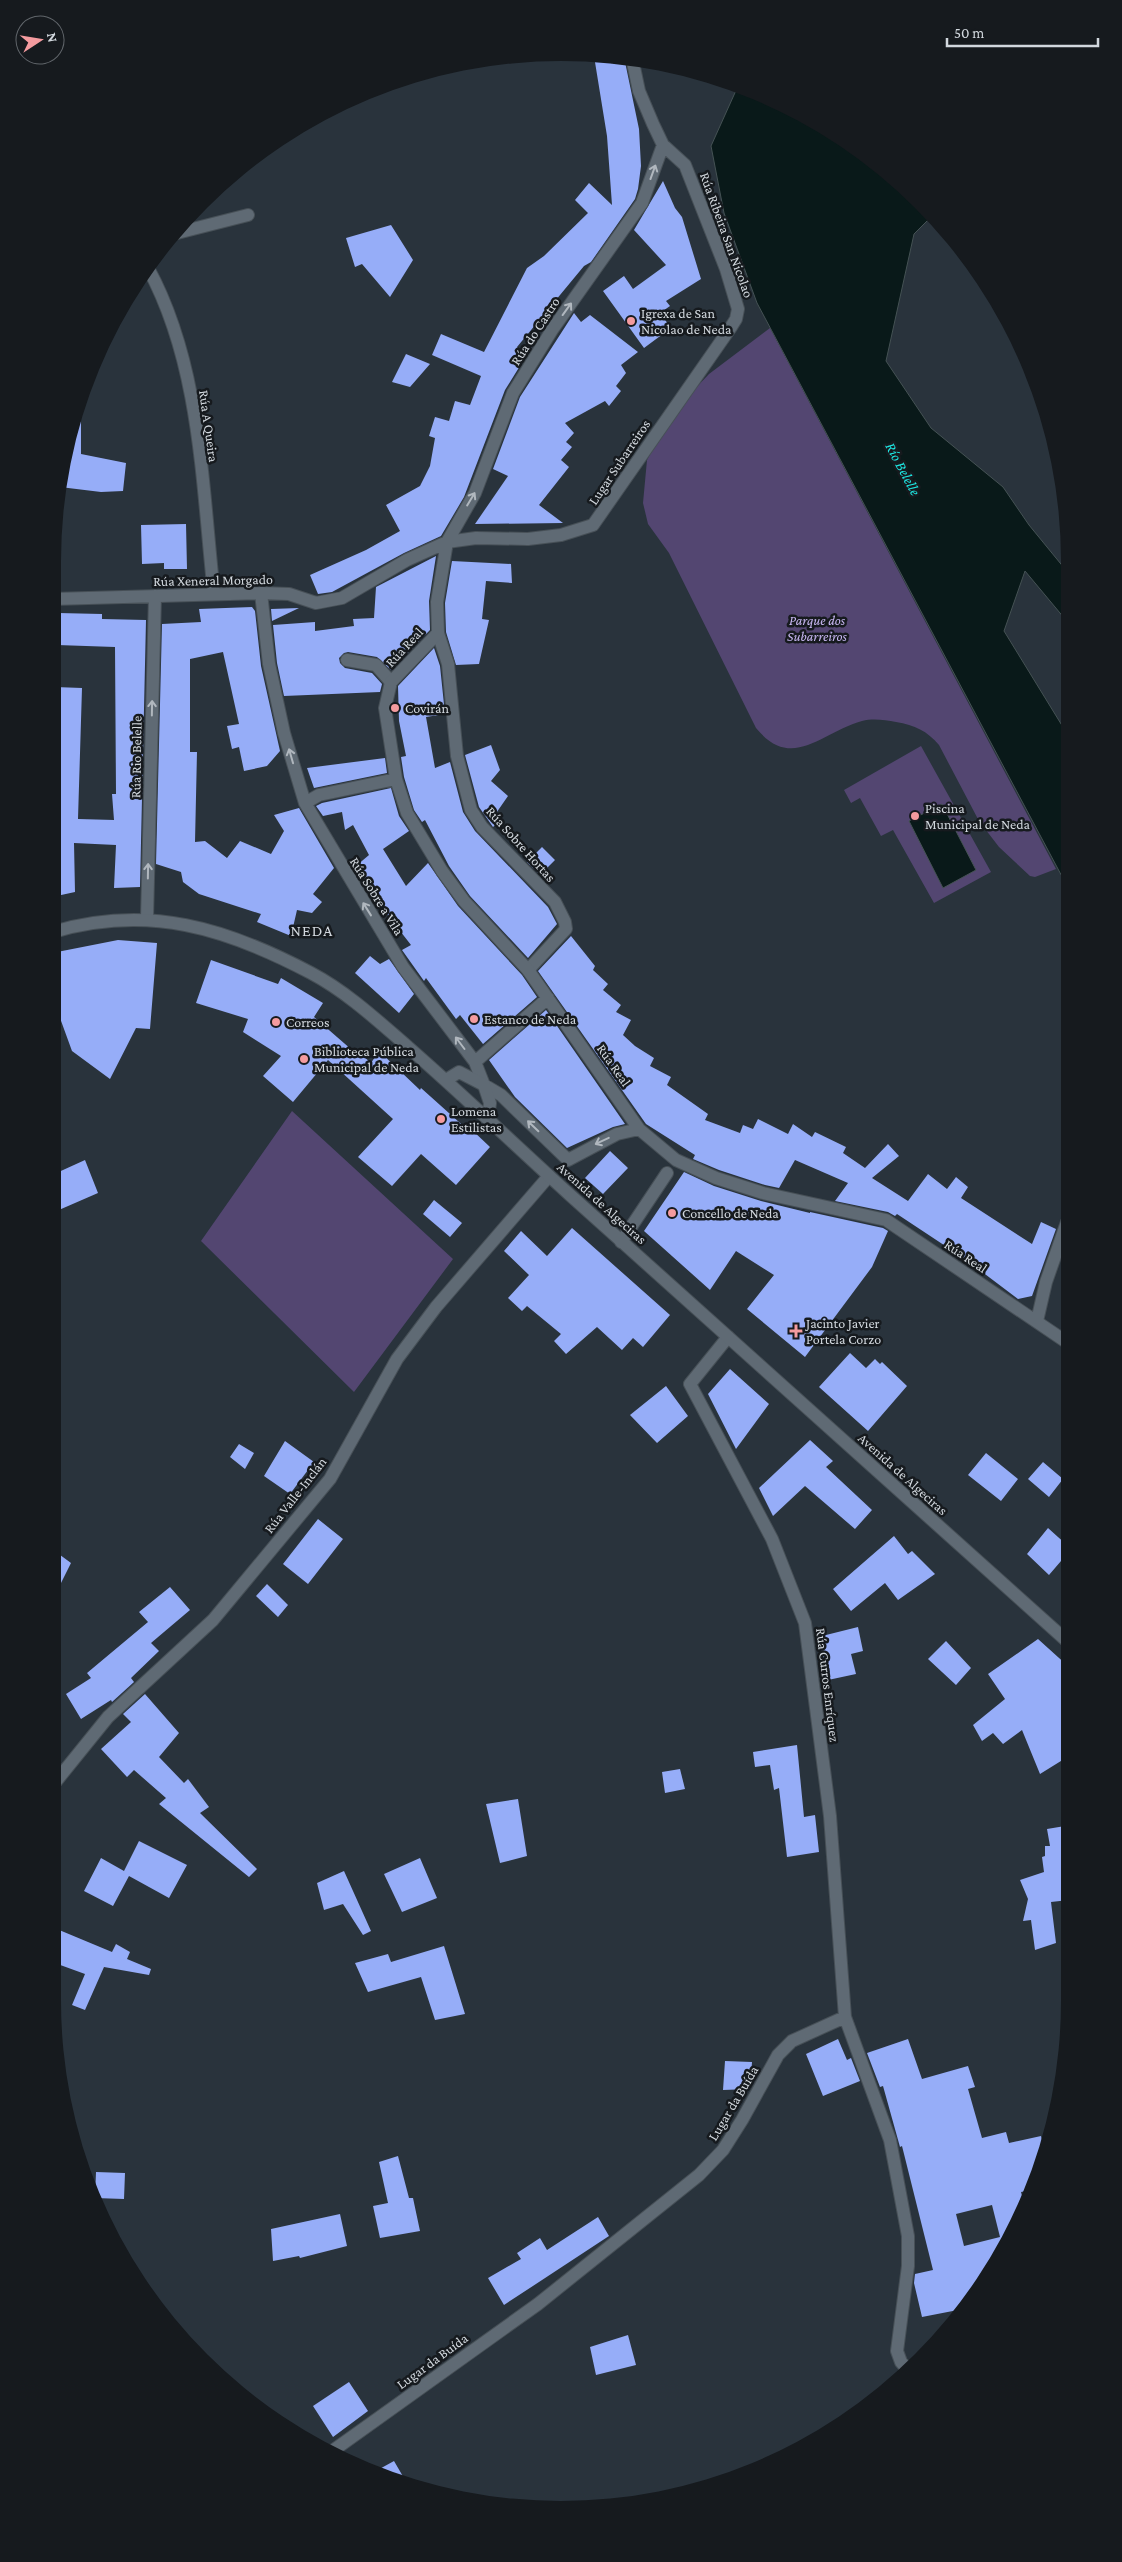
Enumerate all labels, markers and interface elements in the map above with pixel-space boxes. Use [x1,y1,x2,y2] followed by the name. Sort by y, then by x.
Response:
[15,15,65,65] north arrow
[947,15,1098,47] scale bar
[954,25,984,41] text: 50 m
[44,31,62,44] text: N
[649,164,659,180] one-way arrow
[697,170,757,300] street label: Rúa Ribeira San Nicolao
[507,294,563,368] street label: Rúa do Castro
[562,302,573,316] one-way arrow
[641,305,732,337] place label: Igrexa de San Nicolao de Neda
[625,315,637,327] marker: Igrexa de San Nicolao de Neda
[196,389,222,464] street label: Rúa A Queira
[585,416,653,508] street label: Lugar Subarreiros
[882,440,924,499] water label: Río Belelle
[467,493,477,507] one-way arrow
[153,571,273,589] street label: Rúa Xeneral Morgado
[787,612,848,644] park label: Parque dos Subarreiros
[382,624,426,670] street label: Rúa Real
[405,700,449,716] place label: Covirán
[147,701,157,717] one-way arrow
[389,702,401,714] marker: Covirán
[127,716,145,798] street label: Rúa Rio Belelle
[286,749,296,765] one-way arrow
[925,800,1031,832] place label: Piscina Municipal de Neda
[483,803,559,885] street label: Rúa Sobre Hortas
[909,810,921,822] marker: Piscina Municipal de Neda
[347,854,408,938] street label: Rúa Sobre a Vila
[143,863,153,879] one-way arrow
[362,903,372,917] one-way arrow
[291,922,333,939] district label: NEDA
[484,1011,577,1027] place label: Estanco de Neda
[468,1013,480,1025] marker: Estanco de Neda
[286,1014,329,1030] place label: Correos
[270,1016,282,1028] marker: Correos
[455,1036,465,1050] one-way arrow
[594,1041,635,1090] street label: Rúa Real
[314,1043,420,1075] place label: Biblioteca Pública Municipal de Neda
[298,1053,310,1065] marker: Biblioteca Pública Municipal de Neda
[451,1103,502,1135] place label: Lomena Estilistas
[435,1113,447,1125] marker: Lomena Estilistas
[528,1121,540,1133] one-way arrow
[595,1137,610,1146] one-way arrow
[554,1159,650,1247] street label: Avenida de Algeciras
[682,1205,779,1221] place label: Concello de Neda
[666,1207,678,1219] marker: Concello de Neda
[942,1236,991,1276] street label: Rúa Real
[804,1315,881,1347] place label: Jacinto Javier Portela Corzo
[790,1325,802,1337] marker: Jacinto Javier Portela Corzo
[855,1430,951,1518] street label: Avenida de Algeciras
[260,1453,330,1536] street label: Rúa Valle-Inclán
[813,1627,843,1743] street label: Rúa Curros Enríquez
[704,2062,762,2143] street label: Lugar da Buída
[393,2329,471,2392] street label: Lugar da Buída

